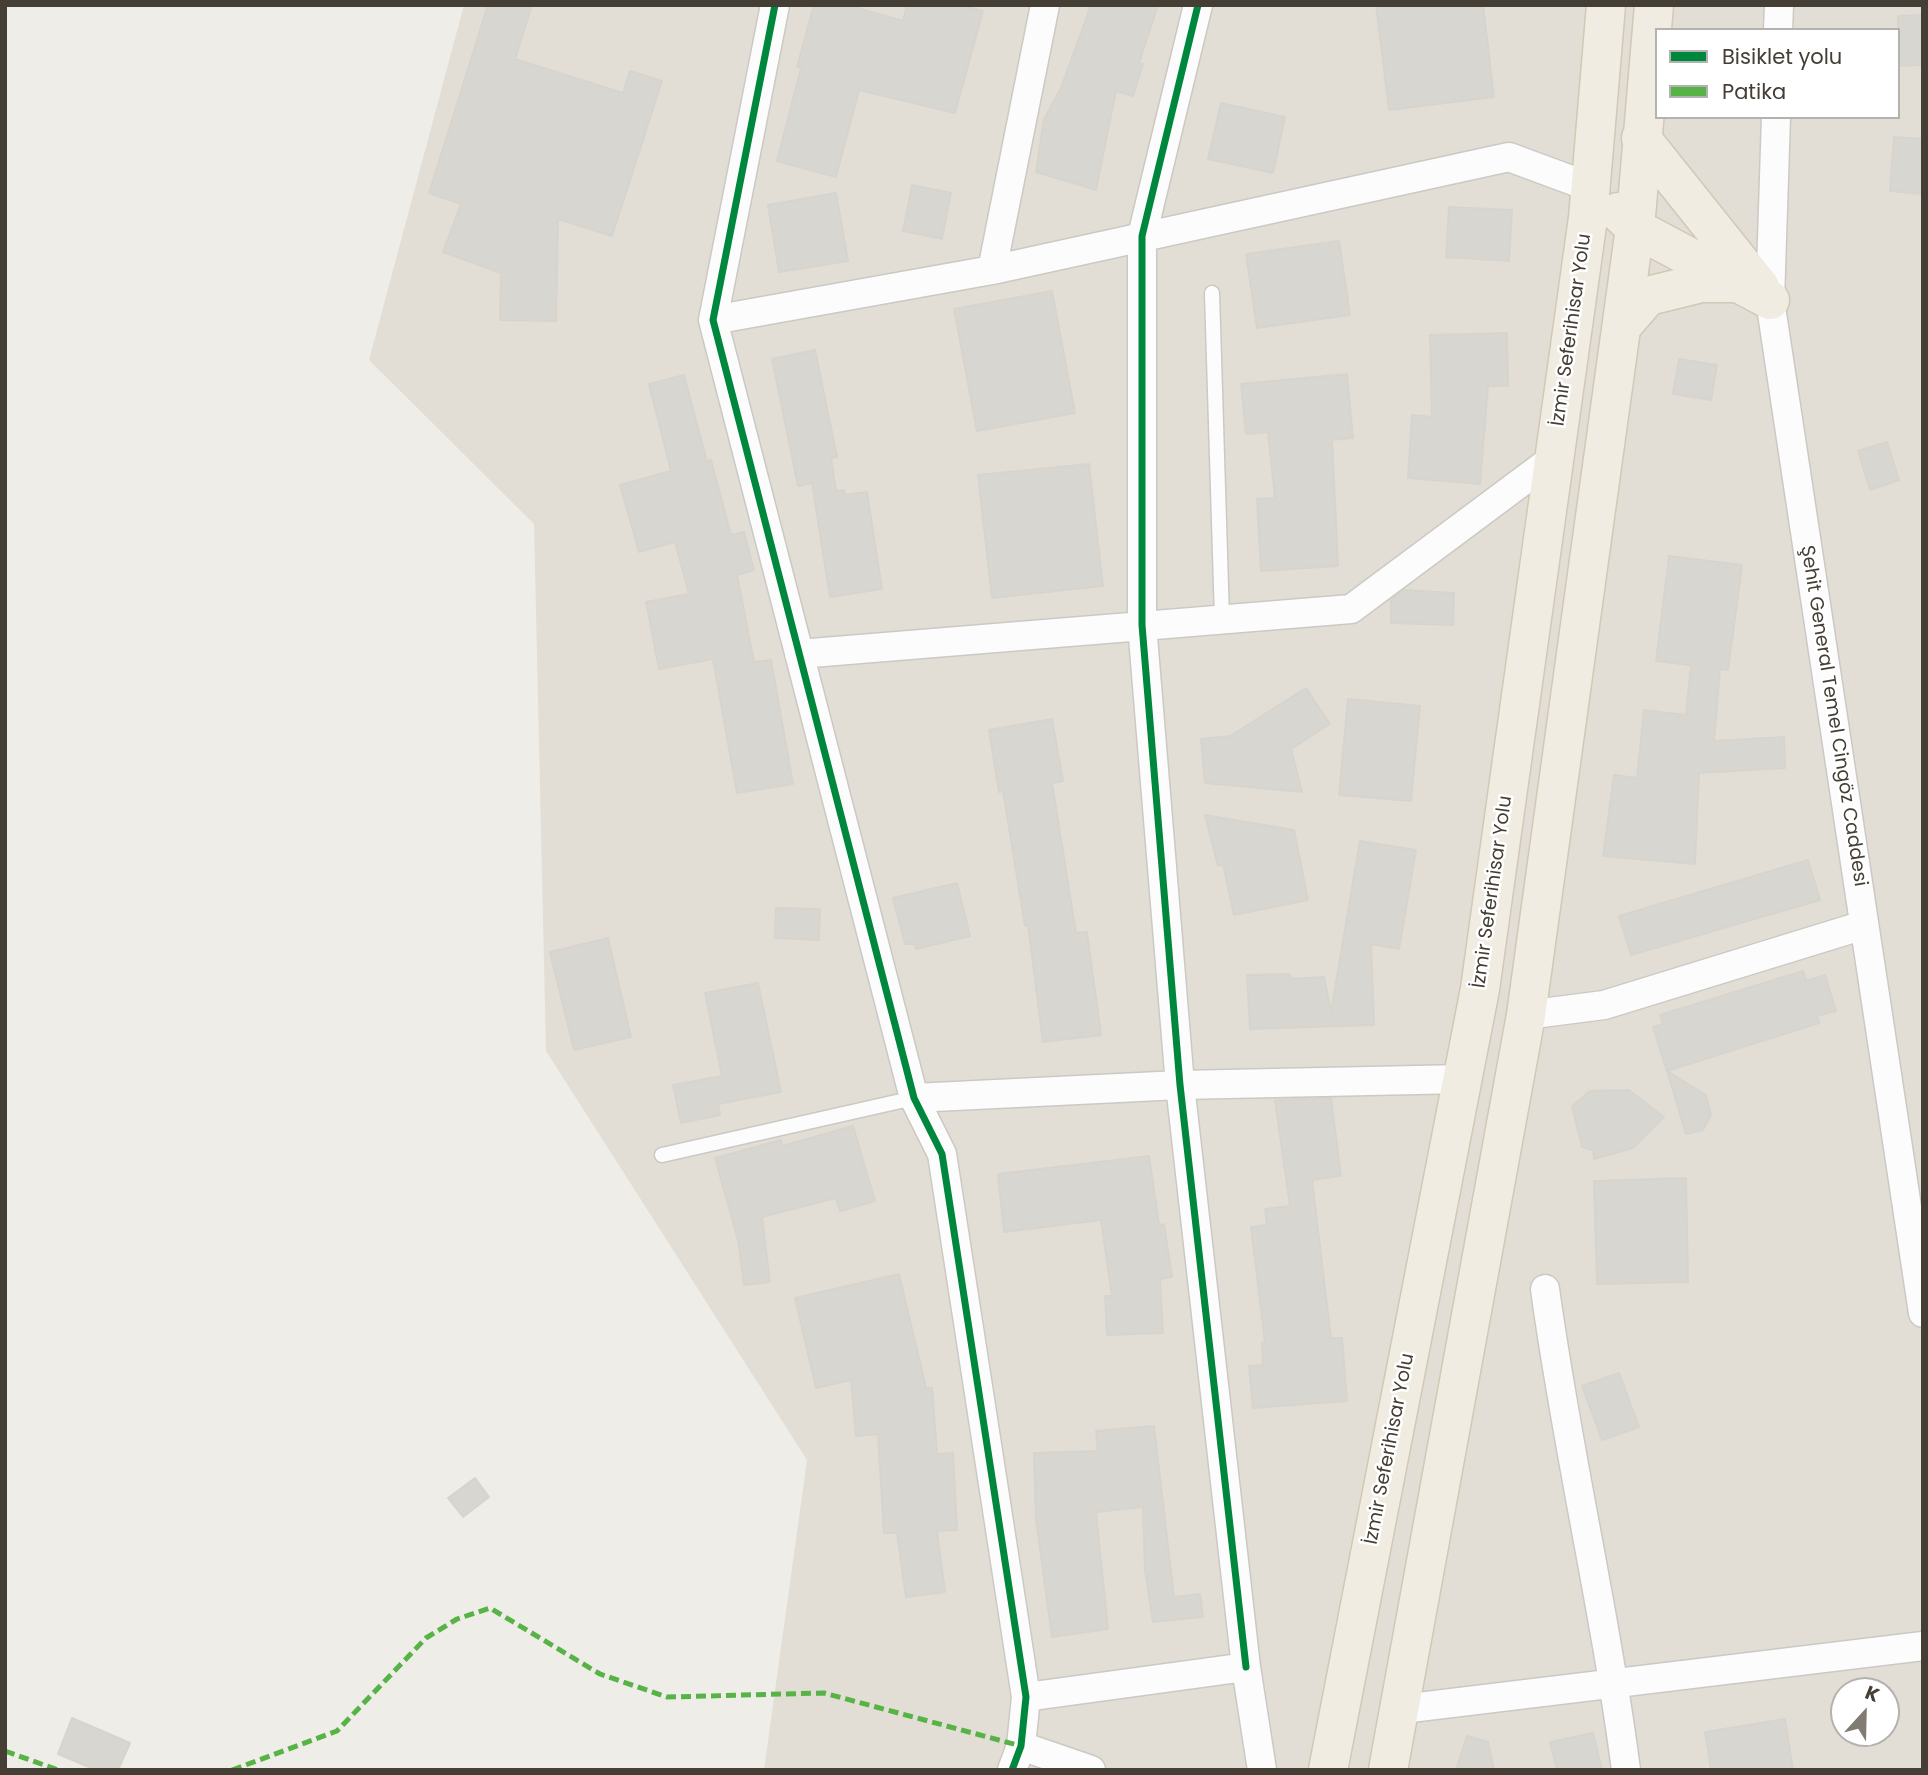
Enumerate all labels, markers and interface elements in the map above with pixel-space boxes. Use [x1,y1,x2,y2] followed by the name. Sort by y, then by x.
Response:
[1655,28,1900,119] legend
[1722,42,1842,71] text: Bisiklet yolu
[1722,77,1786,106] text: Patika
[1547,232,1597,428] street label: İzmir Seferihisar Yolu
[1795,544,1871,888] street label: Şehit General Temel Cingöz Caddesi
[1468,794,1518,990] street label: İzmir Seferihisar Yolu
[1360,1351,1420,1547] street label: İzmir Seferihisar Yolu
[1830,1677,1900,1747] north arrow
[1861,1679,1884,1709] text: K

